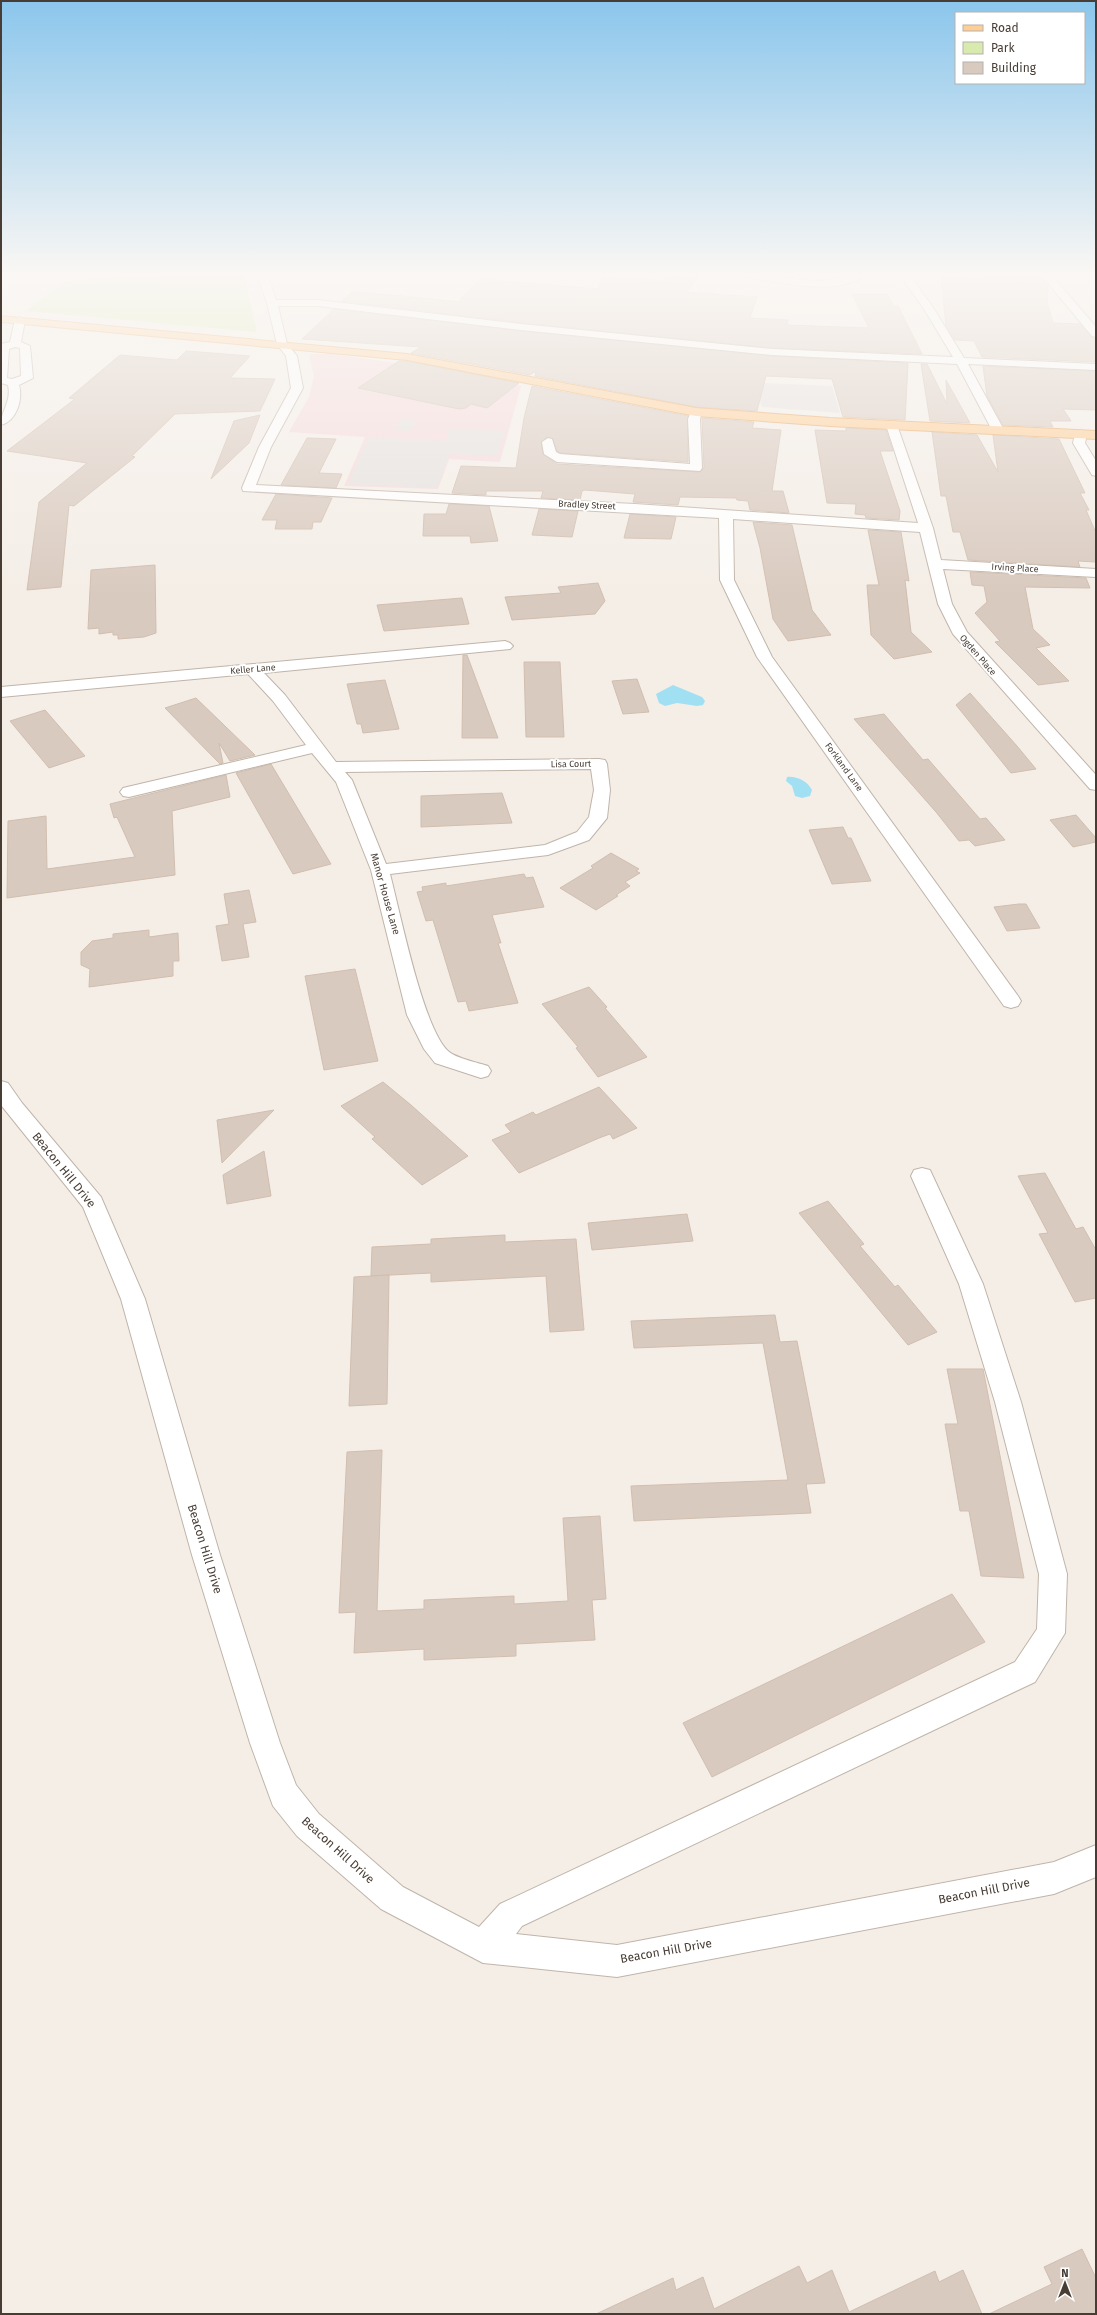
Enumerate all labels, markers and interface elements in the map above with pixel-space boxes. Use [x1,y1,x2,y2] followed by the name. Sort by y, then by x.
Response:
[955,12,1085,84] legend
[991,21,1019,35] text: Road
[991,41,1015,55] text: Park
[991,61,1037,75] text: Building
[558,498,617,512] street label: Bradley Street
[991,562,1039,574] street label: Irving Place
[958,633,998,677] street label: Ogden Place
[230,662,276,676] street label: Keller Lane
[823,741,865,793] street label: Forkland Lane
[551,759,592,769] street label: Lisa Court
[368,852,402,936] street label: Manor House Lane
[29,1130,99,1210] street label: Beacon Hill Drive
[185,1503,225,1595] street label: Beacon Hill Drive
[299,1814,377,1886] street label: Beacon Hill Drive
[937,1875,1031,1907] street label: Beacon Hill Drive
[619,1936,713,1966] street label: Beacon Hill Drive
[1045,2263,1085,2303] north arrow
[1061,2267,1069,2280] text: N

